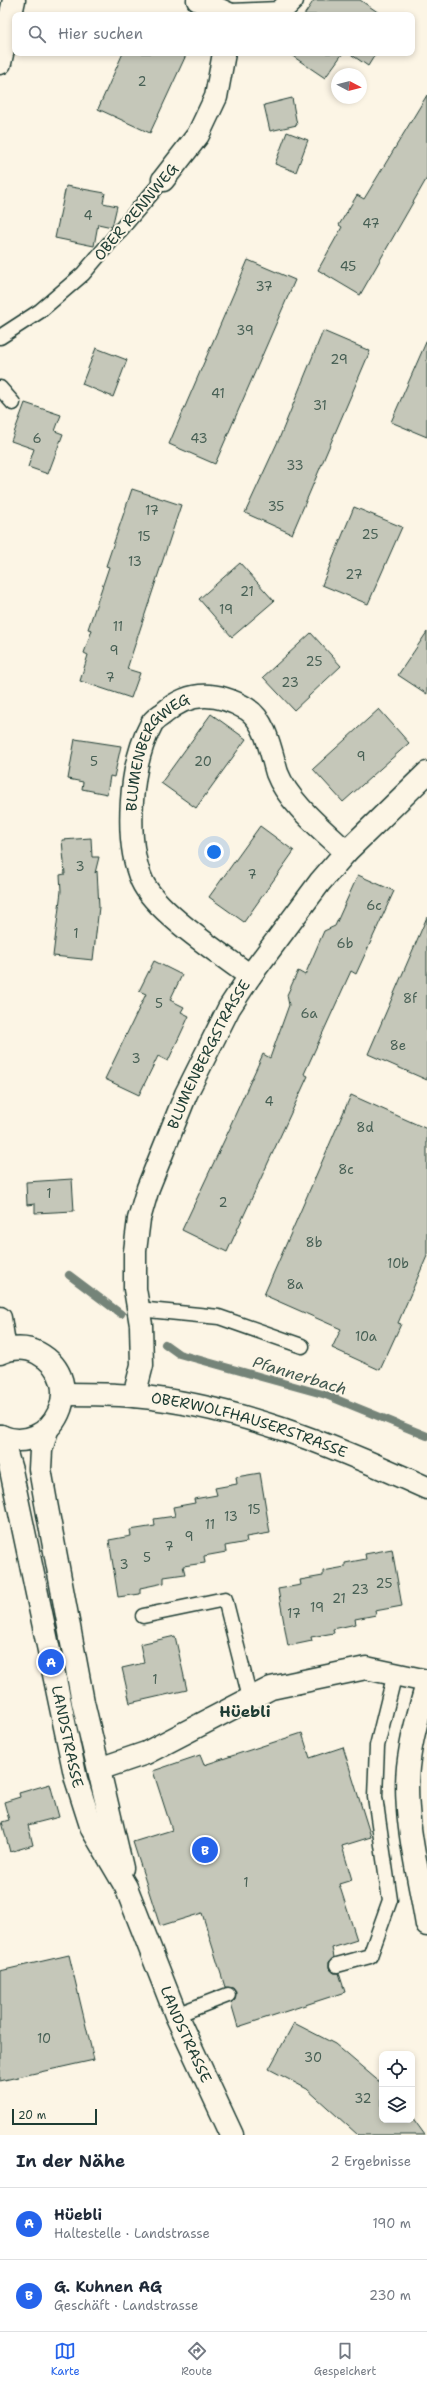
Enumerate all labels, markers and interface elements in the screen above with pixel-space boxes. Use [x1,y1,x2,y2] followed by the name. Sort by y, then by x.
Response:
[12,12,415,56] search box
[26,23,48,45] icon: search
[58,24,143,44] text: Hier suchen
[331,68,367,104] north arrow
[137,73,147,90] house number: 2
[89,159,183,265] street label: OBER RENNWEG
[83,207,93,224] house number: 4
[362,215,380,232] house number: 47
[340,258,356,275] house number: 45
[255,278,273,295] house number: 37
[236,322,254,339] house number: 39
[330,351,348,368] house number: 29
[211,385,225,402] house number: 41
[313,397,327,414] house number: 31
[32,430,42,447] house number: 6
[190,430,208,447] house number: 43
[286,457,304,474] house number: 33
[268,498,284,515] house number: 35
[145,502,159,519] house number: 17
[362,526,378,543] house number: 25
[137,528,151,545] house number: 15
[128,553,142,570] house number: 13
[345,566,363,583] house number: 27
[240,583,254,600] house number: 21
[219,601,233,618] house number: 19
[113,618,123,635] house number: 11
[109,642,119,659] house number: 9
[306,653,322,670] house number: 25
[105,669,115,686] house number: 7
[281,674,299,691] house number: 23
[121,689,193,812] street label: BLUMENBERGWEG
[356,748,366,765] house number: 9
[90,753,98,770] house number: 5
[194,753,212,770] house number: 20
[204,842,224,862] your location
[75,858,85,875] house number: 3
[247,866,257,883] house number: 7
[366,897,382,914] house number: 6c
[73,925,79,942] house number: 1
[337,935,353,952] house number: 6b
[163,976,255,1132] street label: BLUMENBERGSTRASSE
[403,990,417,1007] house number: 8f
[155,995,163,1012] house number: 5
[301,1005,317,1022] house number: 6a
[390,1037,406,1054] house number: 8e
[131,1050,141,1067] house number: 3
[264,1093,274,1110] house number: 4
[356,1119,374,1136] house number: 8d
[338,1161,354,1178] house number: 8c
[46,1185,52,1202] house number: 1
[218,1194,228,1211] house number: 2
[306,1234,322,1251] house number: 8b
[387,1255,409,1272] house number: 10b
[287,1276,303,1293] house number: 8a
[355,1328,377,1345] house number: 10a
[250,1351,350,1400] water label: Pfannerbach
[150,1388,350,1462] street label: OBERWOLFHAUSERSTRASSE
[247,1501,261,1518] house number: 15
[224,1508,238,1525] house number: 13
[205,1516,215,1533] house number: 11
[184,1528,194,1545] house number: 9
[164,1538,174,1555] house number: 7
[143,1549,151,1566] house number: 5
[119,1556,129,1573] house number: 3
[376,1575,392,1592] house number: 25
[351,1581,369,1598] house number: 23
[332,1590,346,1607] house number: 21
[310,1599,324,1616] house number: 19
[287,1605,301,1622] house number: 17
[38,1647,64,1677] pin: A
[152,1671,158,1688] house number: 1
[47,1684,88,1790] street label: LANDSTRASSE
[219,1701,271,1722] district label: Hüebli
[192,1835,218,1865] pin: B
[243,1874,249,1891] house number: 1
[156,1983,216,2086] street label: LANDSTRASSE
[37,2030,51,2047] house number: 10
[304,2049,322,2066] house number: 30
[379,2051,415,2123] map controls
[379,2051,415,2087] button: locate
[379,2087,415,2123] button: layers
[354,2090,372,2107] house number: 32
[12,2107,97,2126] scale bar
[18,2108,46,2123] text: 20 m
[16,2150,125,2172] text: In der Nähe
[331,2153,411,2170] text: 2 Ergebnisse
[54,2205,102,2225] text: Hüebli
[24,2215,34,2232] text: A
[372,2215,411,2232] text: 190 m
[54,2225,210,2242] text: Haltestelle · Landstrasse
[54,2277,162,2297] text: G. Kuhnen AG
[25,2287,33,2304] text: B
[369,2287,411,2304] text: 230 m
[54,2297,198,2314] text: Geschäft · Landstrasse
[51,2340,80,2379] tab: Karte
[181,2340,212,2379] tab: Route
[314,2340,376,2379] tab: Gespeichert

